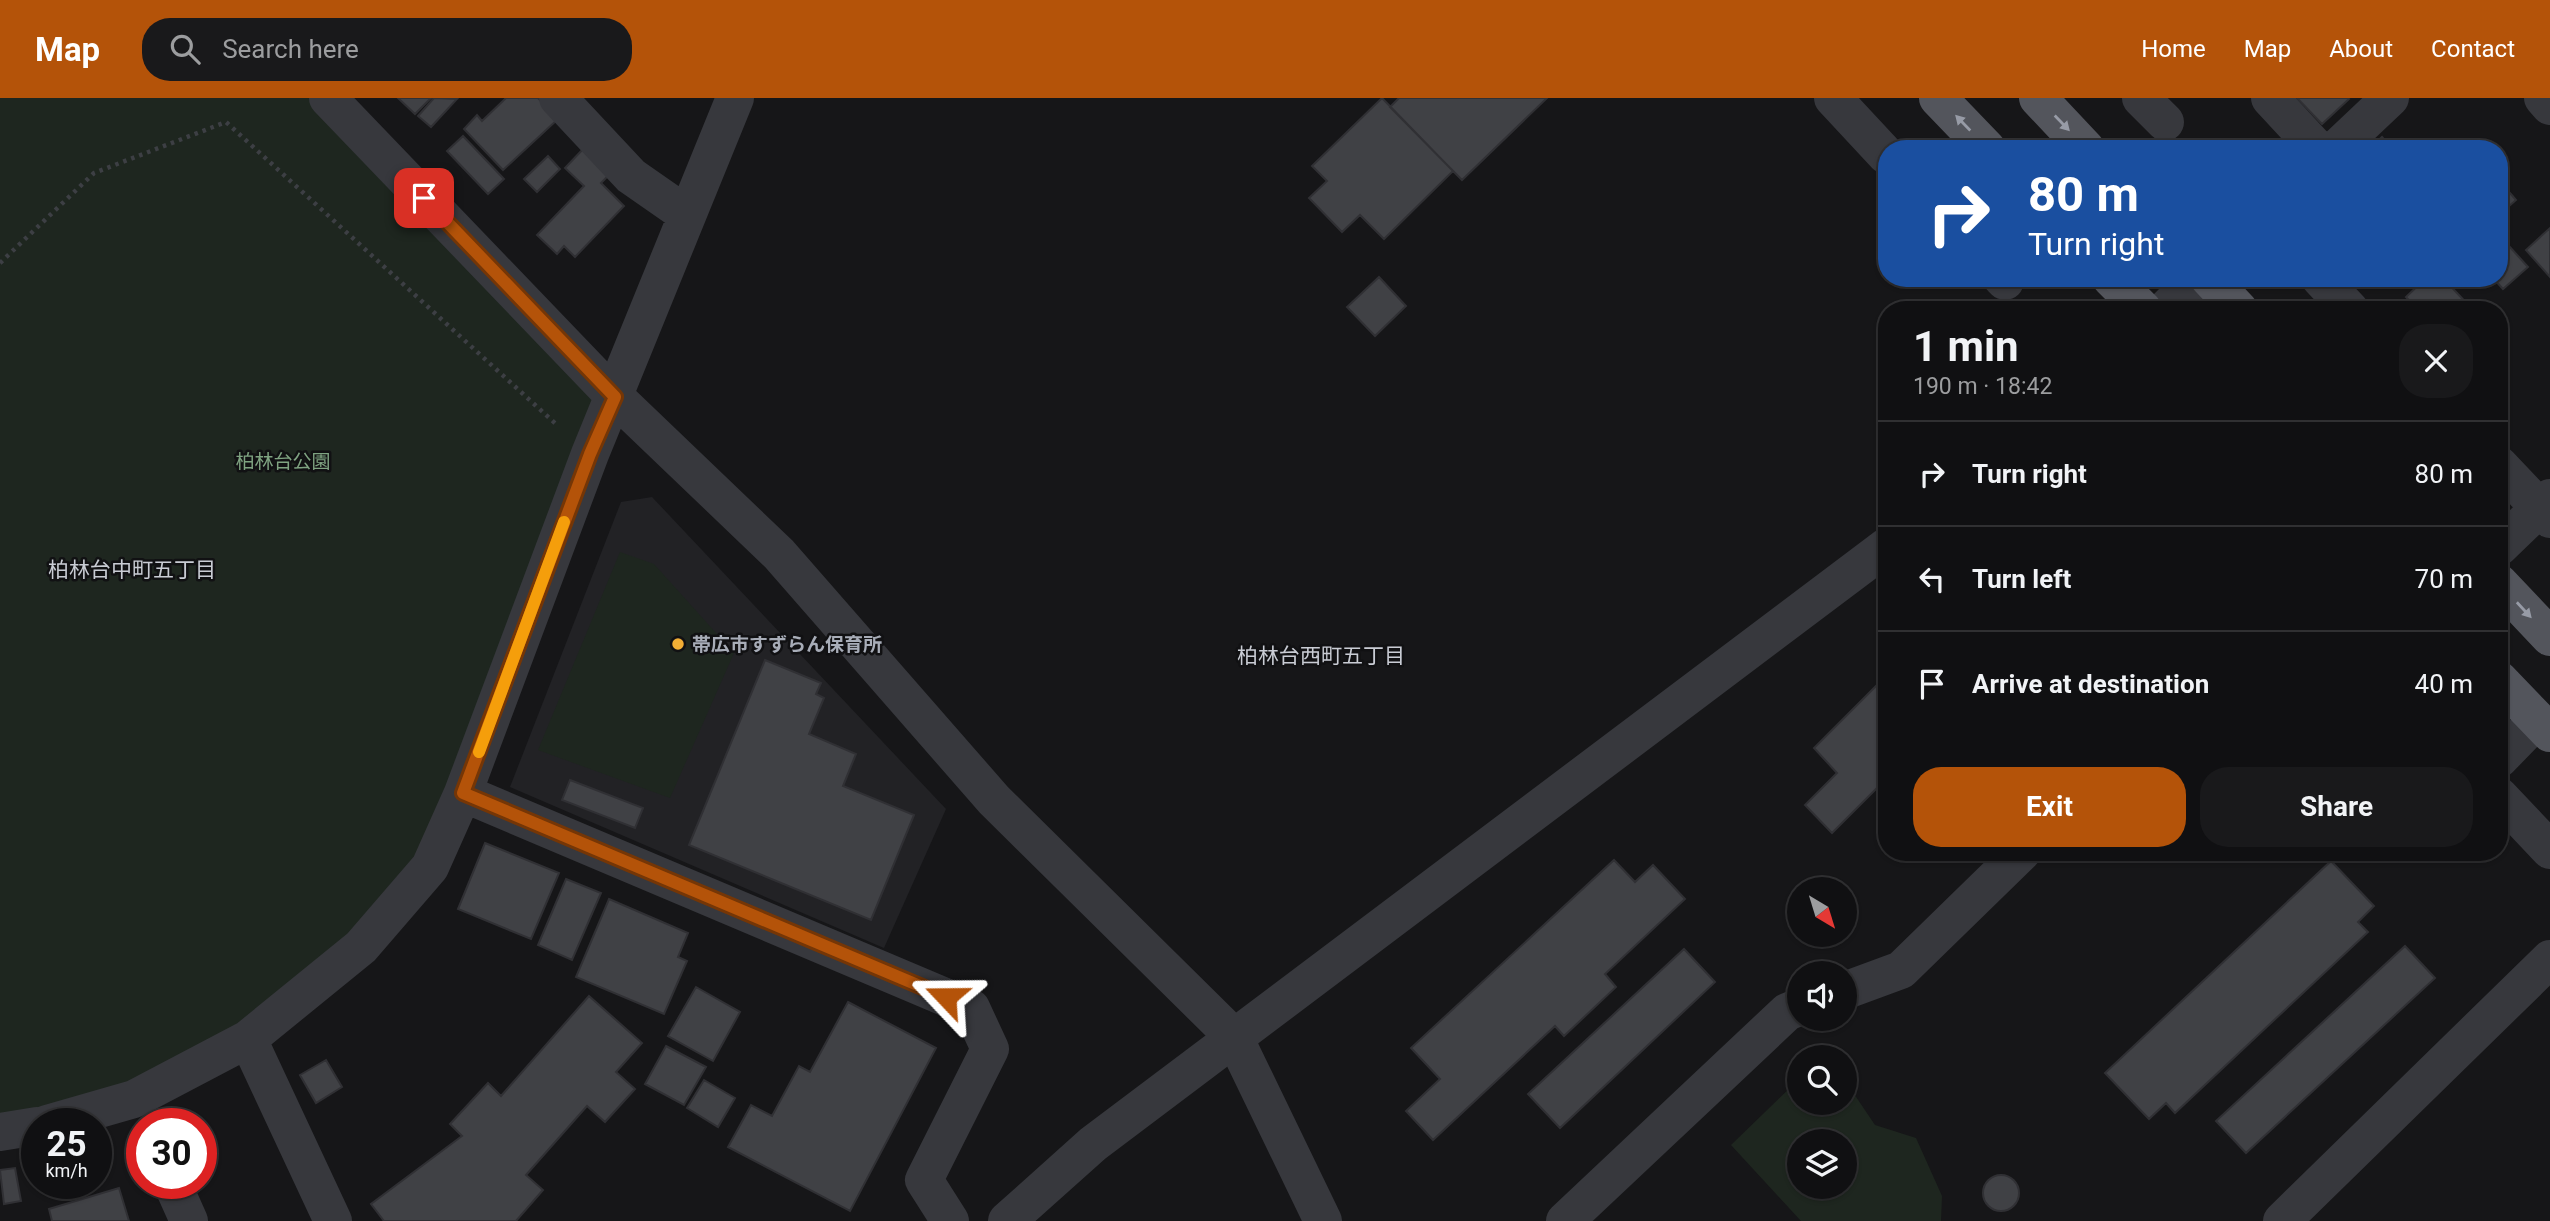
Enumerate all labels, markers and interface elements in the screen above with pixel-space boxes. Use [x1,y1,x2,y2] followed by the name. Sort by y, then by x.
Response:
[142,18,632,81] search box
[35,30,100,69] text: Map
[166,30,204,68] icon: search
[222,34,359,64] text: Search here
[2141,35,2206,63] text: Home
[2244,35,2291,63] text: Map
[2329,35,2393,63] text: About
[2431,35,2515,63] text: Contact
[2054,114,2070,131] one-way arrow
[1954,115,1971,132] one-way arrow
[2028,166,2139,223] text: 80 m
[394,168,454,228] pin
[1913,168,2004,259] icon: right
[405,179,443,217] icon: arrive
[2028,225,2164,263] text: Turn right
[1913,322,2019,371] text: 1 min
[2399,324,2473,398] button: close
[1913,373,2052,400] text: 190 m · 18:42
[235,450,331,473] park label: 柏林台公園
[1913,455,1951,493] icon: right
[1972,459,2087,489] text: Turn right
[2415,459,2473,489] text: 80 m
[48,558,216,582] district label: 柏林台中町五丁目
[1913,560,1951,598] icon: left
[1972,564,2071,594] text: Turn left
[2415,564,2473,594] text: 70 m
[2516,601,2532,618] one-way arrow
[692,633,882,656] place label: 帯広市すずらん保育所
[670,636,686,652] marker: 帯広市すずらん保育所
[1237,644,1405,668] district label: 柏林台西町五丁目
[1913,665,1951,703] icon: arrive
[1972,669,2209,699] text: Arrive at destination
[2415,669,2473,699] text: 40 m
[1913,767,2186,847] button: Exit
[2200,767,2473,847] button: Share
[1787,877,1857,947] north arrow
[1787,877,1857,1199] map controls
[909,960,983,1034] position arrow
[1787,961,1857,1031] button: sound
[1787,1045,1857,1115] button: search
[126,1108,217,1199] speed limit sign: 30
[46,1124,87,1165] text: 25
[1787,1129,1857,1199] button: layers
[45,1160,88,1181] text: km/h

